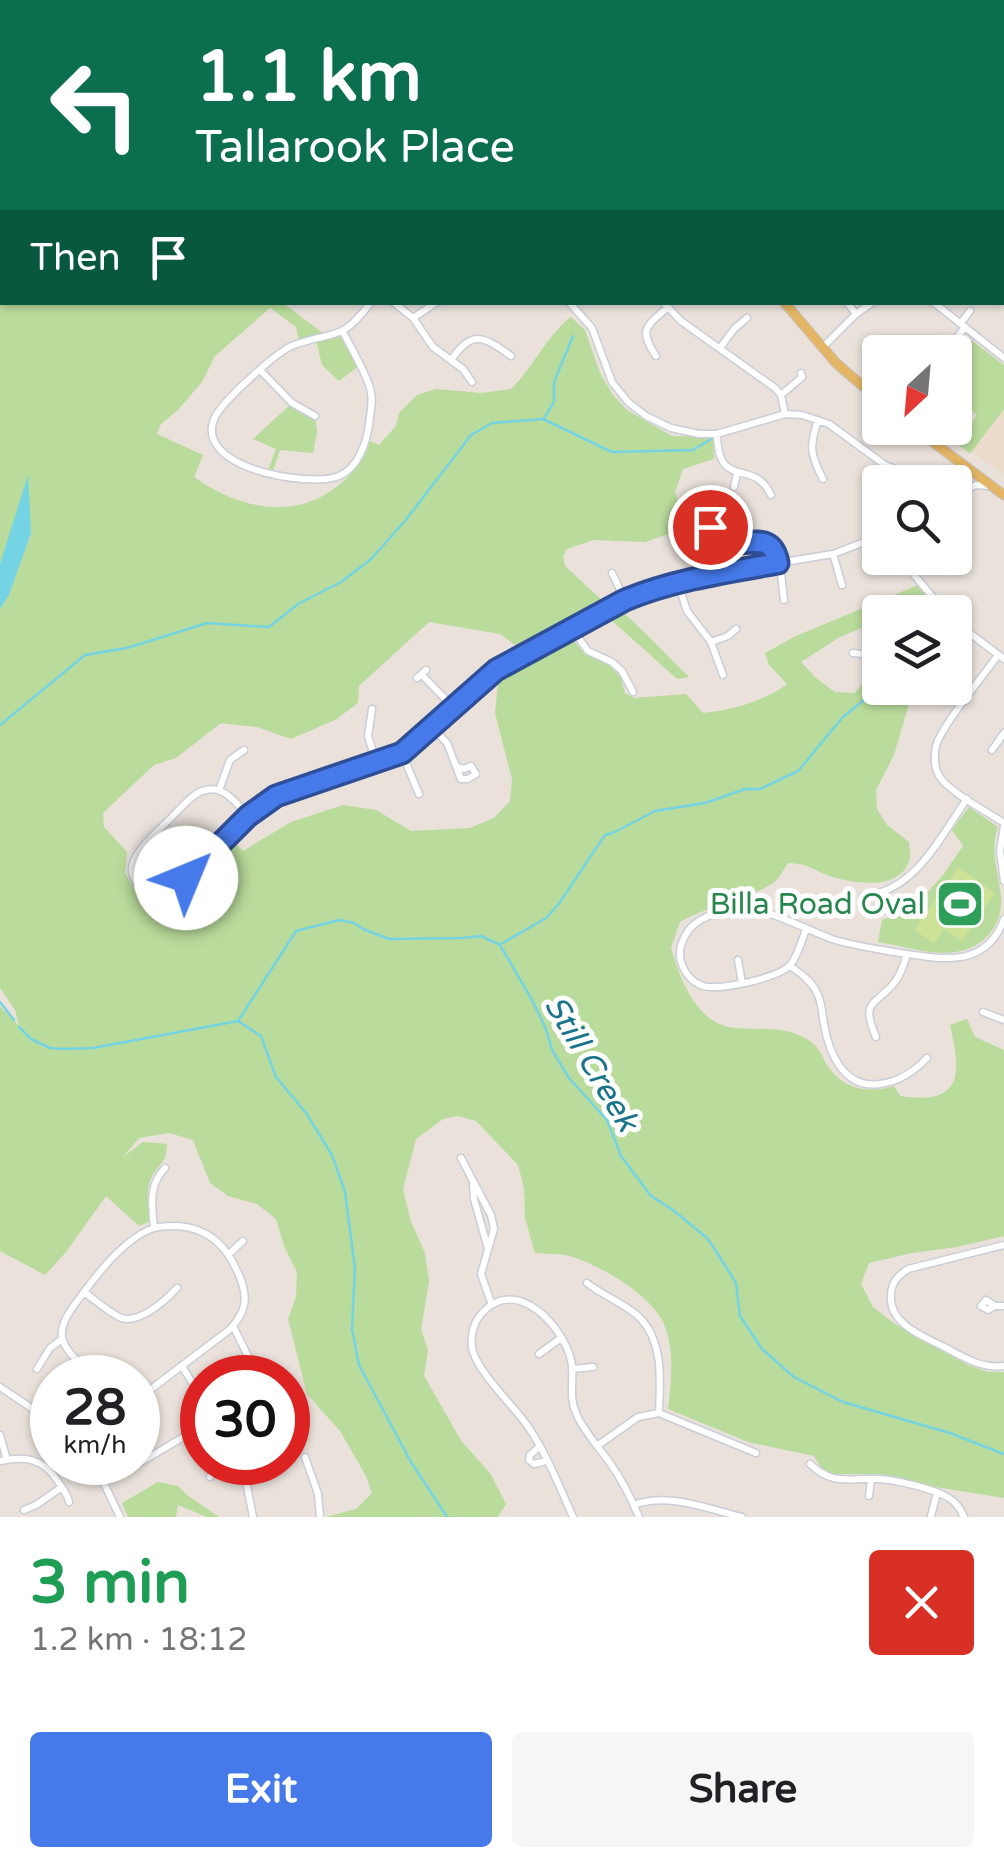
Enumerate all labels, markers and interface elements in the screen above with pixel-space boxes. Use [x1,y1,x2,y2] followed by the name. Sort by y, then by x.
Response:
[195,36,422,120] text: 1.1 km
[30,40,160,170] icon: left
[195,121,515,175] text: Tallarook Place
[141,230,196,285] icon: arrive
[30,235,121,281] text: Then
[862,335,972,445] north arrow
[862,335,972,705] map controls
[862,465,972,575] button: search
[668,485,753,570] pin
[683,500,738,555] icon: arrive
[862,595,972,705] button: layers
[134,826,238,930] position arrow
[934,878,986,930] sports icon: Billa Road Oval
[710,886,925,923] place label: Billa Road Oval
[536,989,648,1140] water label: Still Creek
[180,1355,310,1485] speed limit sign: 30
[64,1378,126,1438] text: 28
[64,1430,126,1460] text: km/h
[30,1547,190,1619] text: 3 min
[869,1550,974,1655] button: close
[30,1621,247,1659] text: 1.2 km · 18:12
[30,1732,492,1847] button: Exit
[512,1732,974,1847] button: Share

